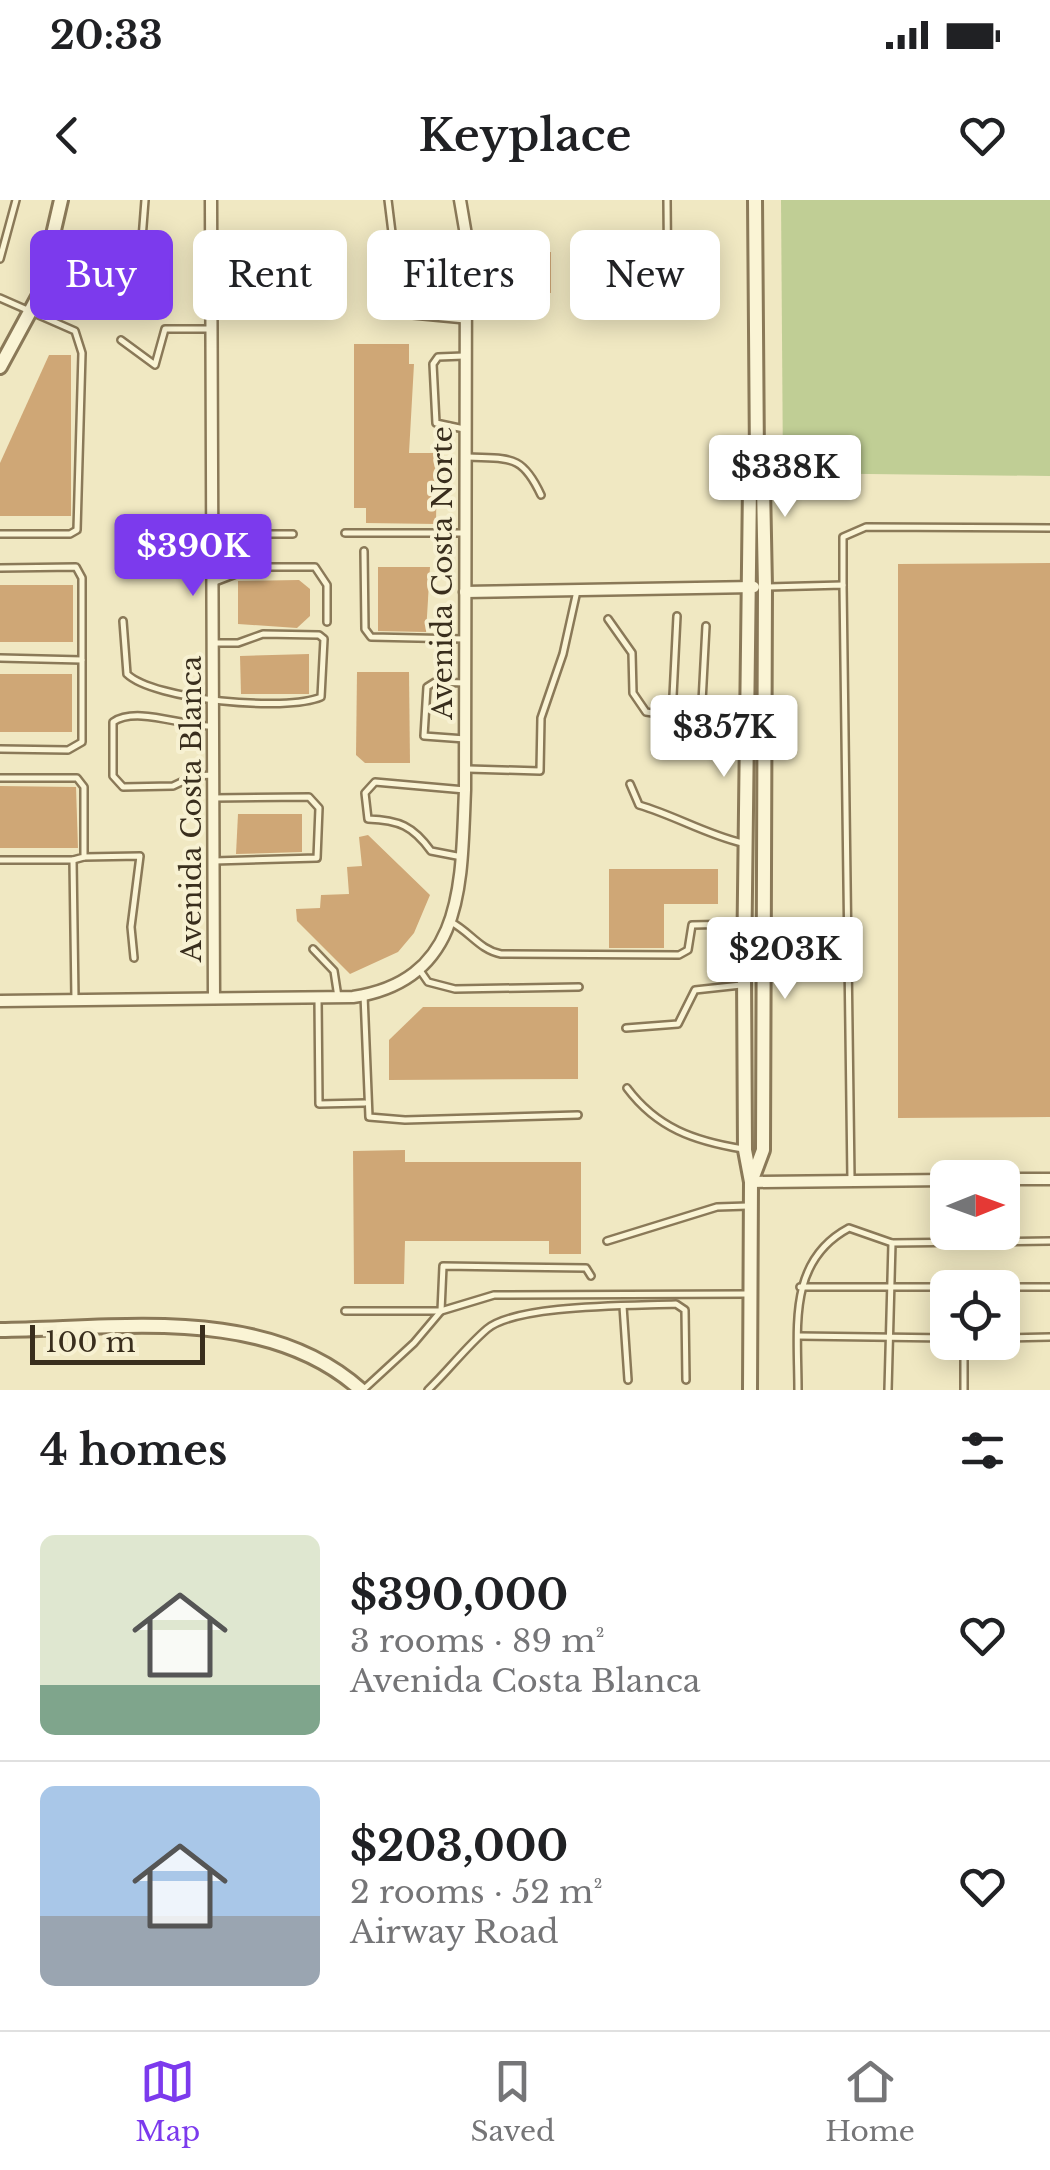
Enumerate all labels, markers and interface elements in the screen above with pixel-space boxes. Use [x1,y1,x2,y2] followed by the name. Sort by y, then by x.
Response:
[50,12,163,59] text: 20:33
[418,107,632,163] text: Keyplace
[40,108,95,163] icon: back
[955,108,1010,163] icon: heart
[30,230,173,320] chip: Buy
[193,230,347,320] chip: Rent
[367,230,550,320] chip: Filters
[570,230,720,320] chip: New
[425,426,460,721] street label: Avenida Costa Norte
[715,435,855,520] pin: $338K
[731,447,839,487] text: $338K
[123,514,263,599] pin: $390K
[136,526,250,566] text: $390K
[174,655,209,963] street label: Avenida Costa Blanca
[654,695,794,780] pin: $357K
[672,707,776,747] text: $357K
[715,917,855,1002] pin: $203K
[729,929,841,969] text: $203K
[930,1160,1020,1250] north arrow
[930,1160,1020,1360] map controls
[930,1270,1020,1360] button: locate
[30,1320,205,1364] scale bar
[45,1325,136,1360] text: 100 m
[955,1423,1010,1478] icon: filters
[40,1424,227,1476] text: 4 homes
[350,1569,568,1621] text: $390,000
[120,1575,240,1695] icon: home
[955,1608,1010,1663] icon: heart
[350,1621,605,1661] text: 3 rooms · 89 m²
[350,1661,701,1701] text: Avenida Costa Blanca
[350,1820,568,1872] text: $203,000
[120,1826,240,1946] icon: home
[955,1859,1010,1914] icon: heart
[350,1872,603,1912] text: 2 rooms · 52 m²
[350,1912,559,1952] text: Airway Road
[135,2054,200,2149] tab: Map
[471,2054,555,2149] tab: Saved
[825,2054,915,2149] tab: Home

